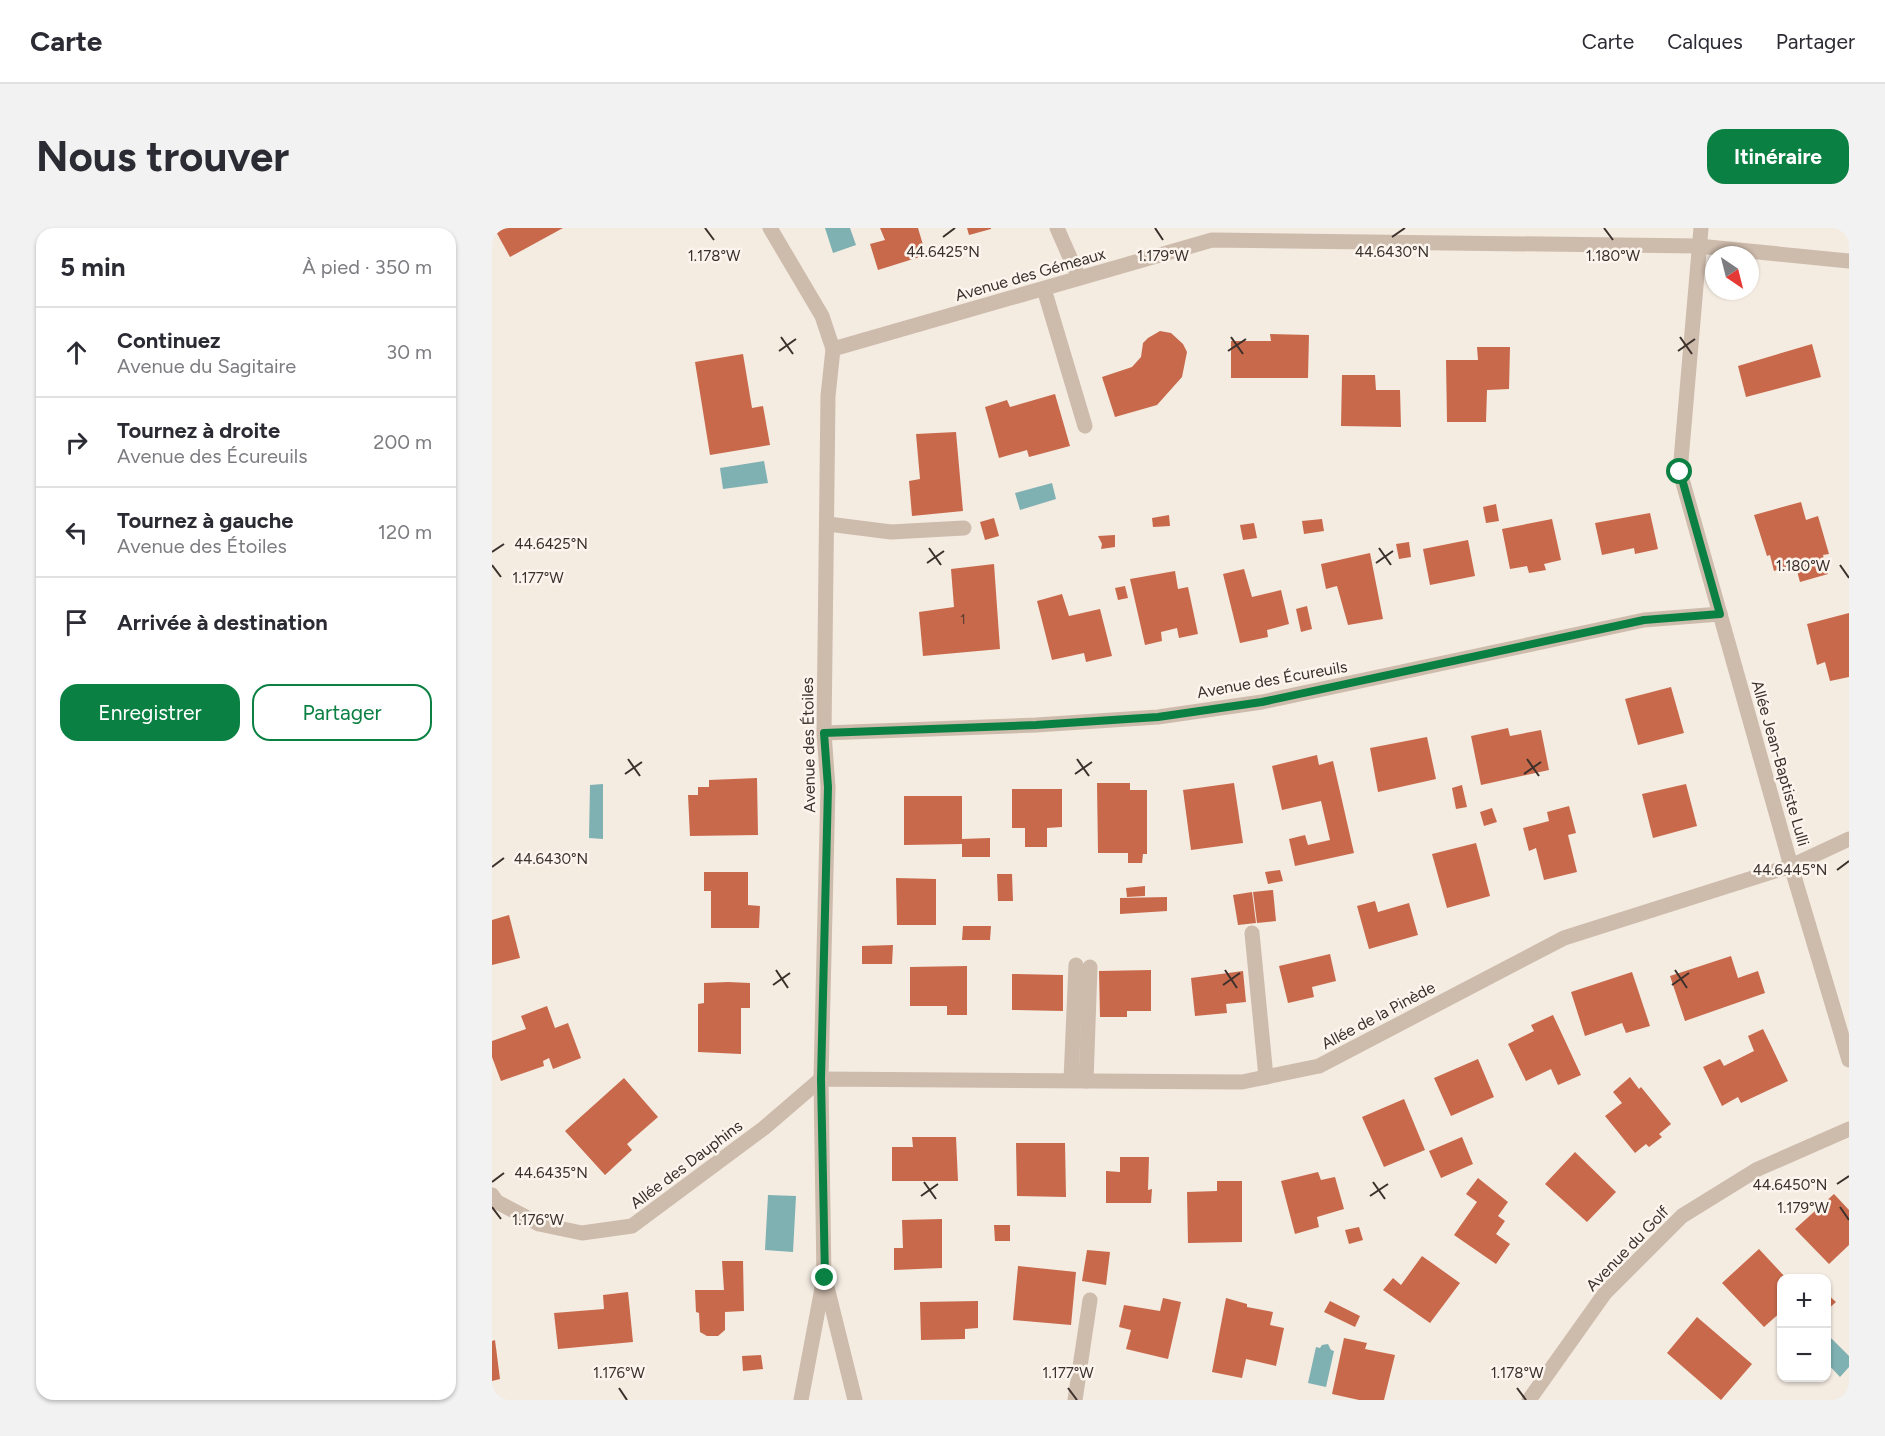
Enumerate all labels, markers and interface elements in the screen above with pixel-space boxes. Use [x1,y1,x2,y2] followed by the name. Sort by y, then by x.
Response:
[30,24,102,58] text: Carte
[1582,29,1634,54] text: Carte
[1667,29,1743,54] text: Calques
[1776,29,1855,54] text: Partager
[1707,129,1849,184] button: Itinéraire
[36,131,289,182] text: Nous trouver
[906,243,980,261] text: 44.6425°N
[1355,243,1429,261] text: 44.6430°N
[953,244,1108,305] street label: Avenue des Gémeaux
[1705,246,1759,300] north arrow
[688,247,741,265] text: 1.178°W
[1137,247,1190,265] text: 1.179°W
[1586,247,1641,265] text: 1.180°W
[60,251,126,283] text: 5 min
[302,255,432,279] text: À pied · 350 m
[117,327,221,354] text: Continuez
[60,336,93,369] icon: ahead
[386,340,432,364] text: 30 m
[117,354,296,378] text: Avenue du Sagitaire
[117,417,280,444] text: Tournez à droite
[60,426,93,459] icon: right
[373,430,432,454] text: 200 m
[117,444,308,468] text: Avenue des Écureuils
[1666,458,1692,484] route start
[117,507,293,534] text: Tournez à gauche
[60,516,93,549] icon: left
[378,520,432,544] text: 120 m
[117,534,287,558] text: Avenue des Étoiles
[514,535,588,553] text: 44.6425°N
[1776,557,1831,575] text: 1.180°W
[512,569,564,587] text: 1.177°W
[60,606,93,639] icon: arrive
[117,609,328,636] text: Arrivée à destination
[960,611,966,628] house number: 1
[1195,657,1349,702] street label: Avenue des Écureuils
[798,677,819,813] street label: Avenue des Étoiles
[1748,678,1813,848] street label: Allée Jean-Baptiste Lulli
[60,684,240,741] button: Enregistrer
[252,684,432,741] button: Partager
[514,850,588,868] text: 44.6430°N
[1753,861,1827,879] text: 44.6445°N
[1318,977,1438,1053] street label: Allée de la Pinède
[627,1116,746,1213] street label: Allée des Dauphins
[514,1164,588,1182] text: 44.6435°N
[1753,1176,1827,1194] text: 44.6450°N
[1777,1199,1830,1217] text: 1.179°W
[1582,1202,1673,1295] street label: Avenue du Golf
[512,1211,565,1229] text: 1.176°W
[811,1264,837,1290] route end
[1777,1274,1831,1382] map controls
[1777,1274,1831,1328] button: +
[1777,1328,1831,1382] button: −
[593,1364,646,1382] text: 1.176°W
[1042,1364,1094,1382] text: 1.177°W
[1491,1364,1544,1382] text: 1.178°W

